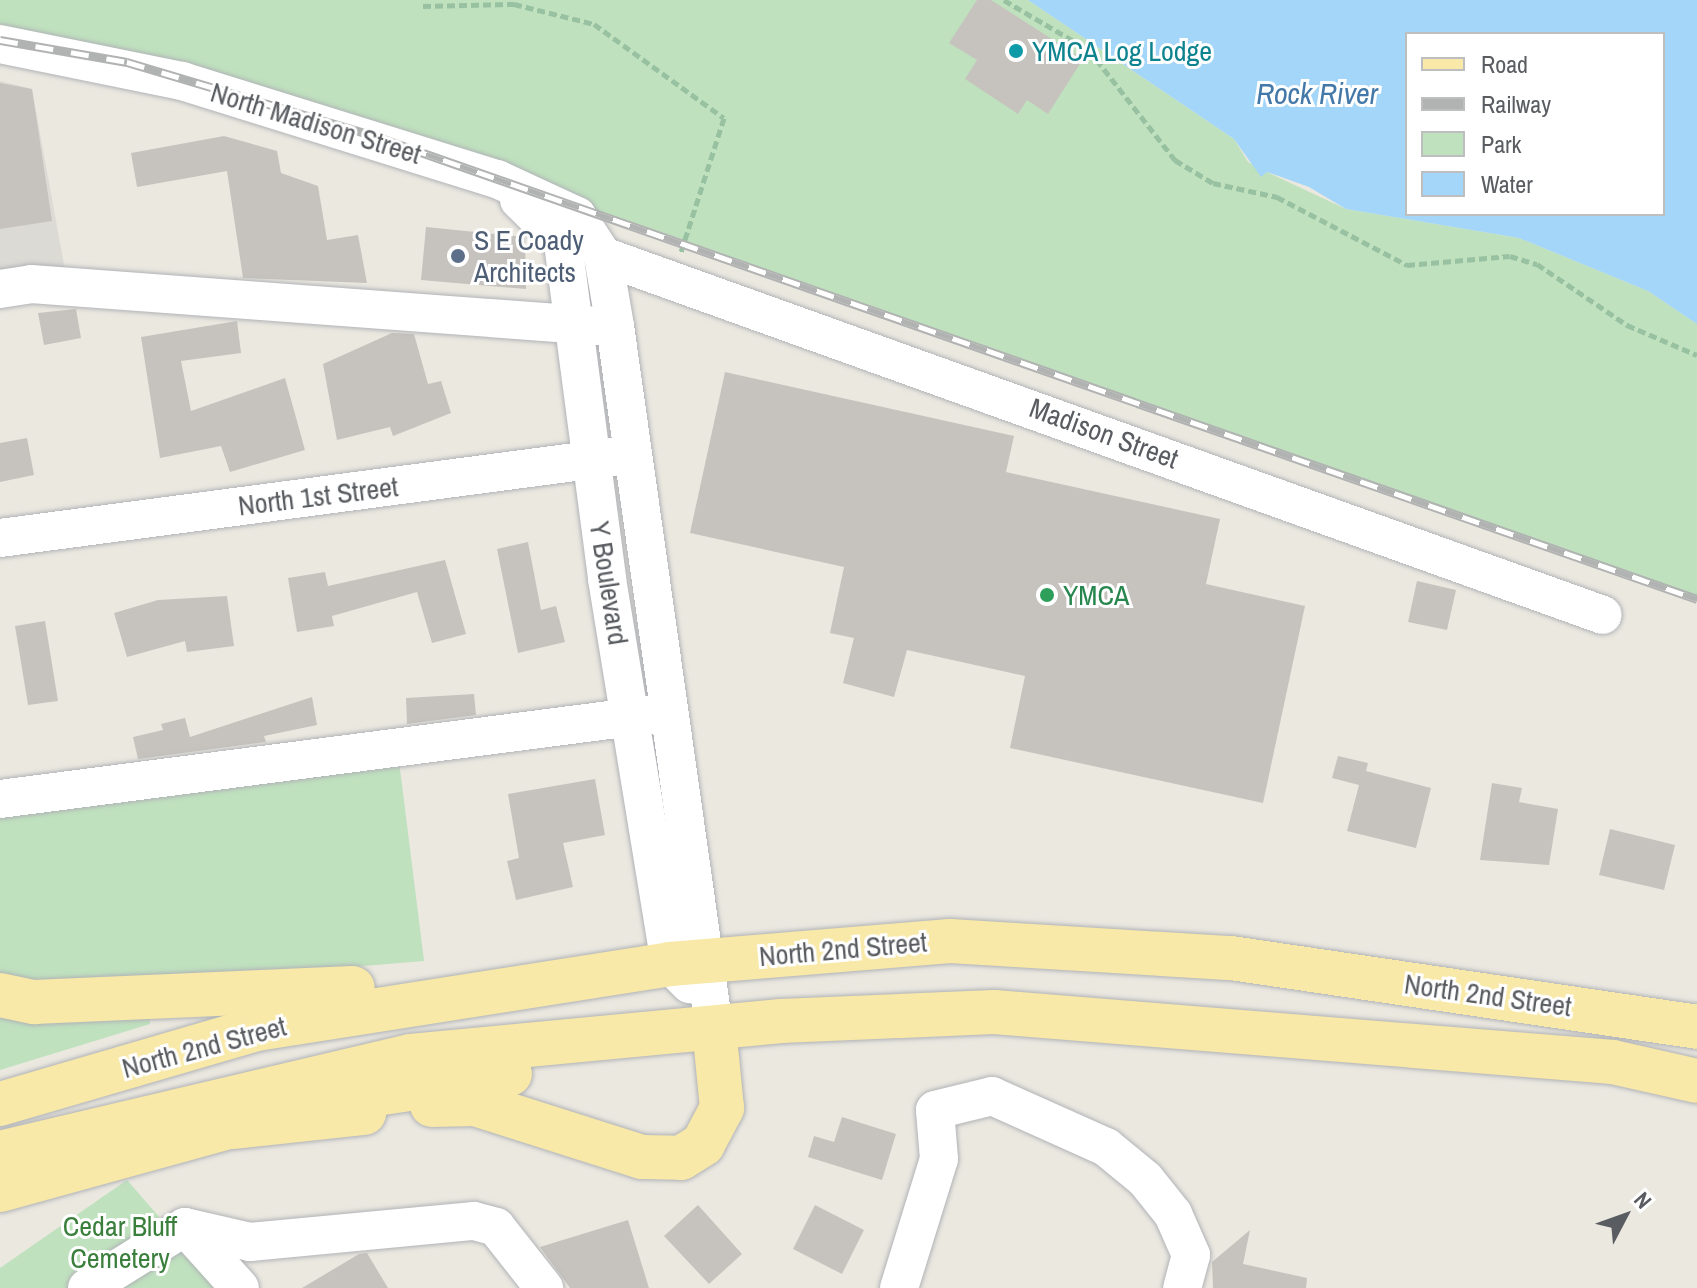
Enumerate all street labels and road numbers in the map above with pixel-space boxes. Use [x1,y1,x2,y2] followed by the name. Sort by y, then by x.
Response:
[207,75,425,171] street label: North Madison Street
[1025,391,1183,475] street label: Madison Street
[236,470,400,522] street label: North 1st Street
[583,519,635,647] street label: Y Boulevard
[758,925,928,973] street label: North 2nd Street
[1402,967,1574,1023] street label: North 2nd Street
[118,1009,290,1085] street label: North 2nd Street

